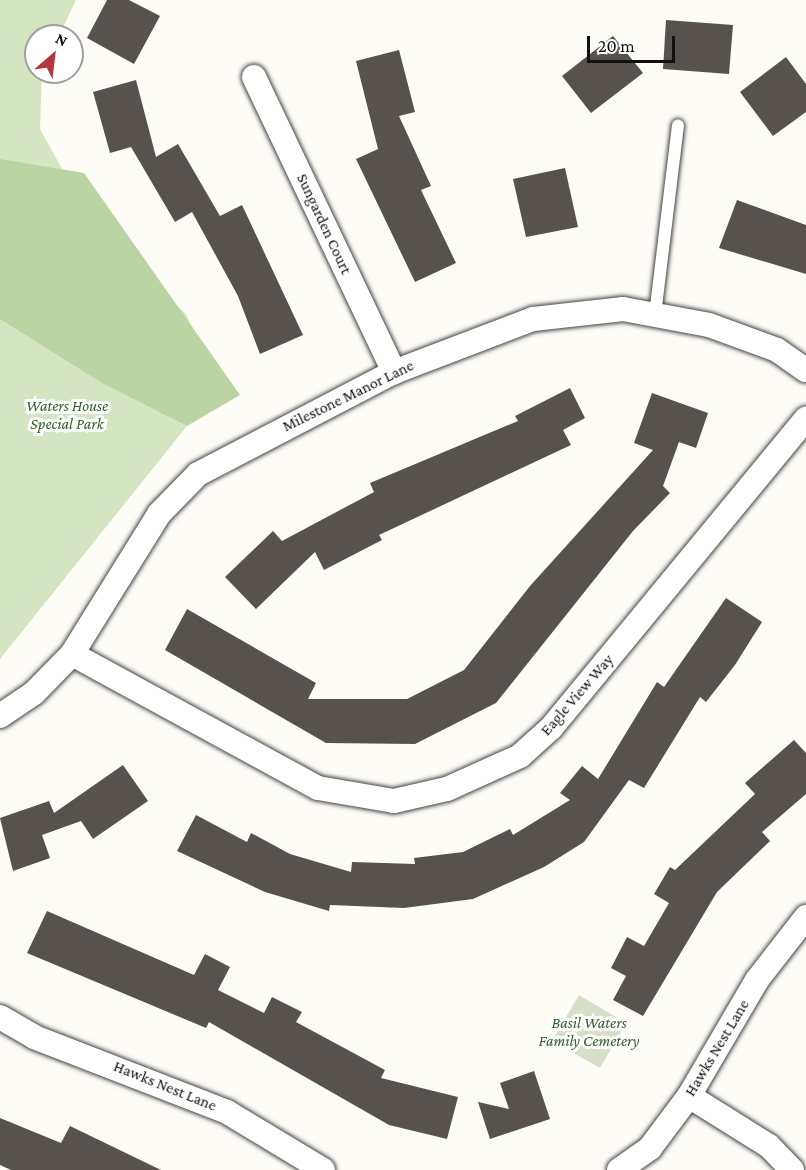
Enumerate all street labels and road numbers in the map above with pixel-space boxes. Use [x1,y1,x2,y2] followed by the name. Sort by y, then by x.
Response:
[292,171,356,277] street label: Sungarden Court
[279,356,417,436] street label: Milestone Manor Lane
[536,650,618,740] street label: Eagle View Way
[681,996,753,1100] street label: Hawks Nest Lane
[111,1057,219,1115] street label: Hawks Nest Lane

